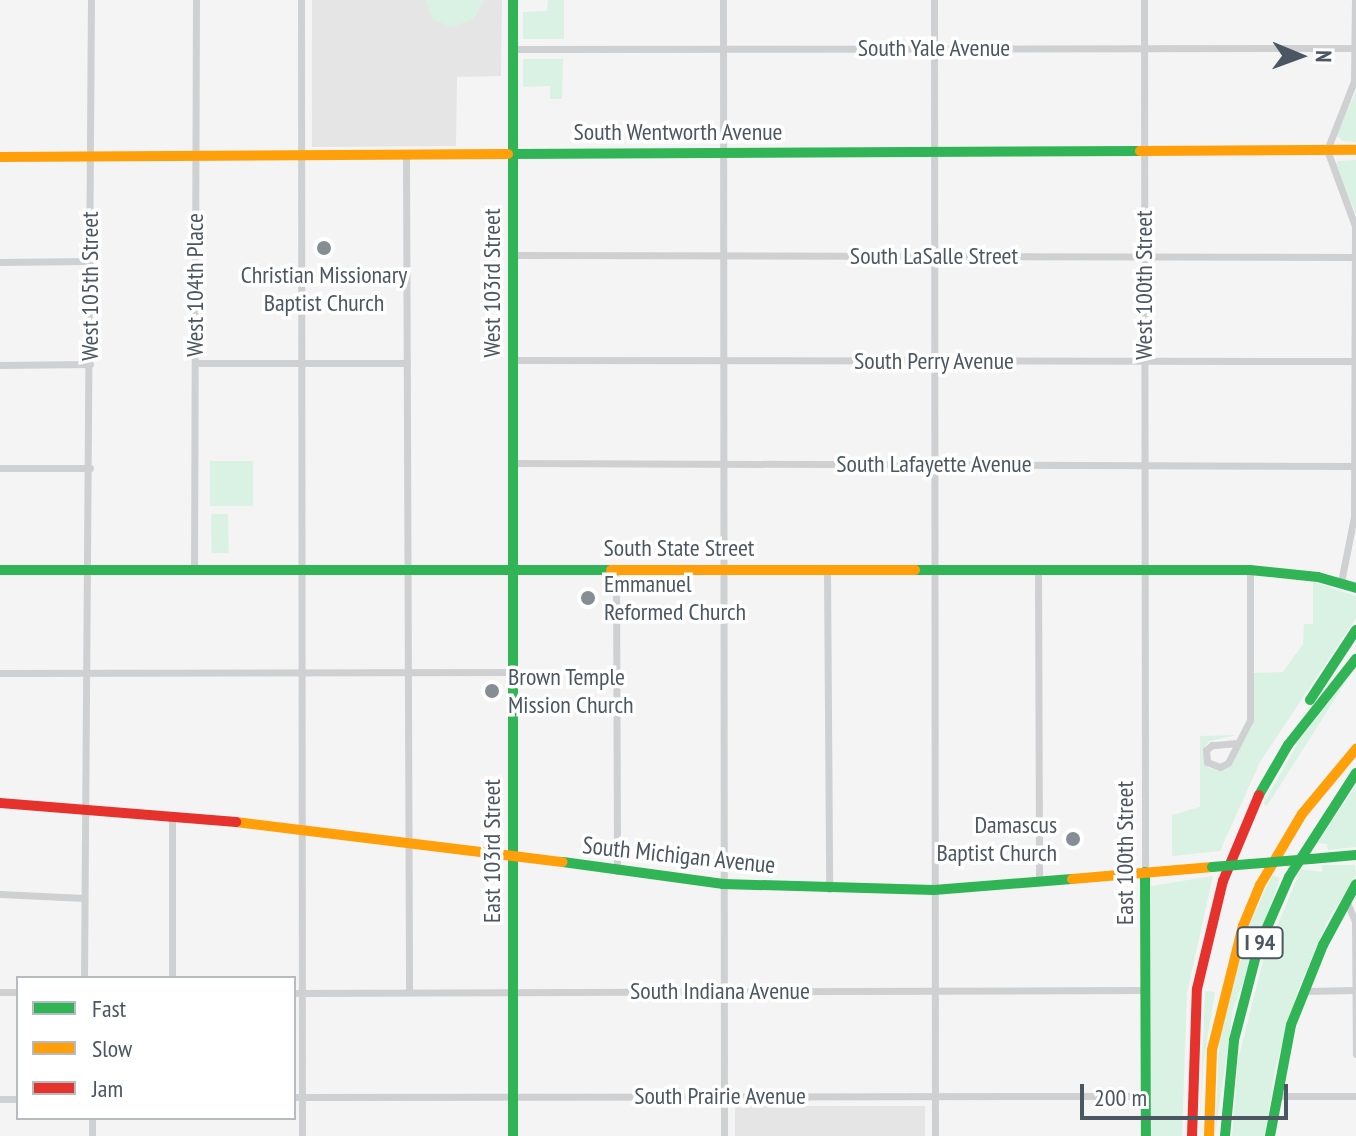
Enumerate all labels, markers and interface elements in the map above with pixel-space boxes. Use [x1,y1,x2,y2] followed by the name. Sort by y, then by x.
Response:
[1260,16,1340,96] north arrow
[857,34,1011,62] street label: South Yale Avenue
[1310,50,1338,63] text: N
[573,118,783,146] street label: South Wentworth Avenue
[478,208,506,358] street label: West 103rd Street
[1130,210,1158,360] street label: West 100th Street
[76,211,104,361] street label: West 105th Street
[181,213,209,357] street label: West 104th Place
[315,239,333,257] marker: Christian Missionary Baptist Church
[850,242,1018,270] street label: South LaSalle Street
[241,261,407,317] place label: Christian Missionary Baptist Church
[853,347,1015,375] street label: South Perry Avenue
[836,450,1032,478] street label: South Lafayette Avenue
[604,534,754,562] street label: South State Street
[604,570,746,626] place label: Emmanuel Reformed Church
[579,589,597,607] marker: Emmanuel Reformed Church
[508,663,634,719] place label: Brown Temple Mission Church
[483,682,501,700] marker: Brown Temple Mission Church
[478,779,506,923] street label: East 103rd Street
[1111,781,1139,925] street label: East 100th Street
[936,811,1057,867] place label: Damascus Baptist Church
[1064,830,1082,848] marker: Damascus Baptist Church
[581,831,777,879] street label: South Michigan Avenue
[1236,925,1284,961] road number: I 94
[16,976,296,1120] legend
[630,977,810,1005] street label: South Indiana Avenue
[92,993,126,1024] text: Fast
[92,1033,132,1064] text: Slow
[1084,1068,1292,1118] scale bar
[92,1073,123,1104] text: Jam
[634,1082,806,1110] street label: South Prairie Avenue
[1094,1082,1147,1113] text: 200 m

